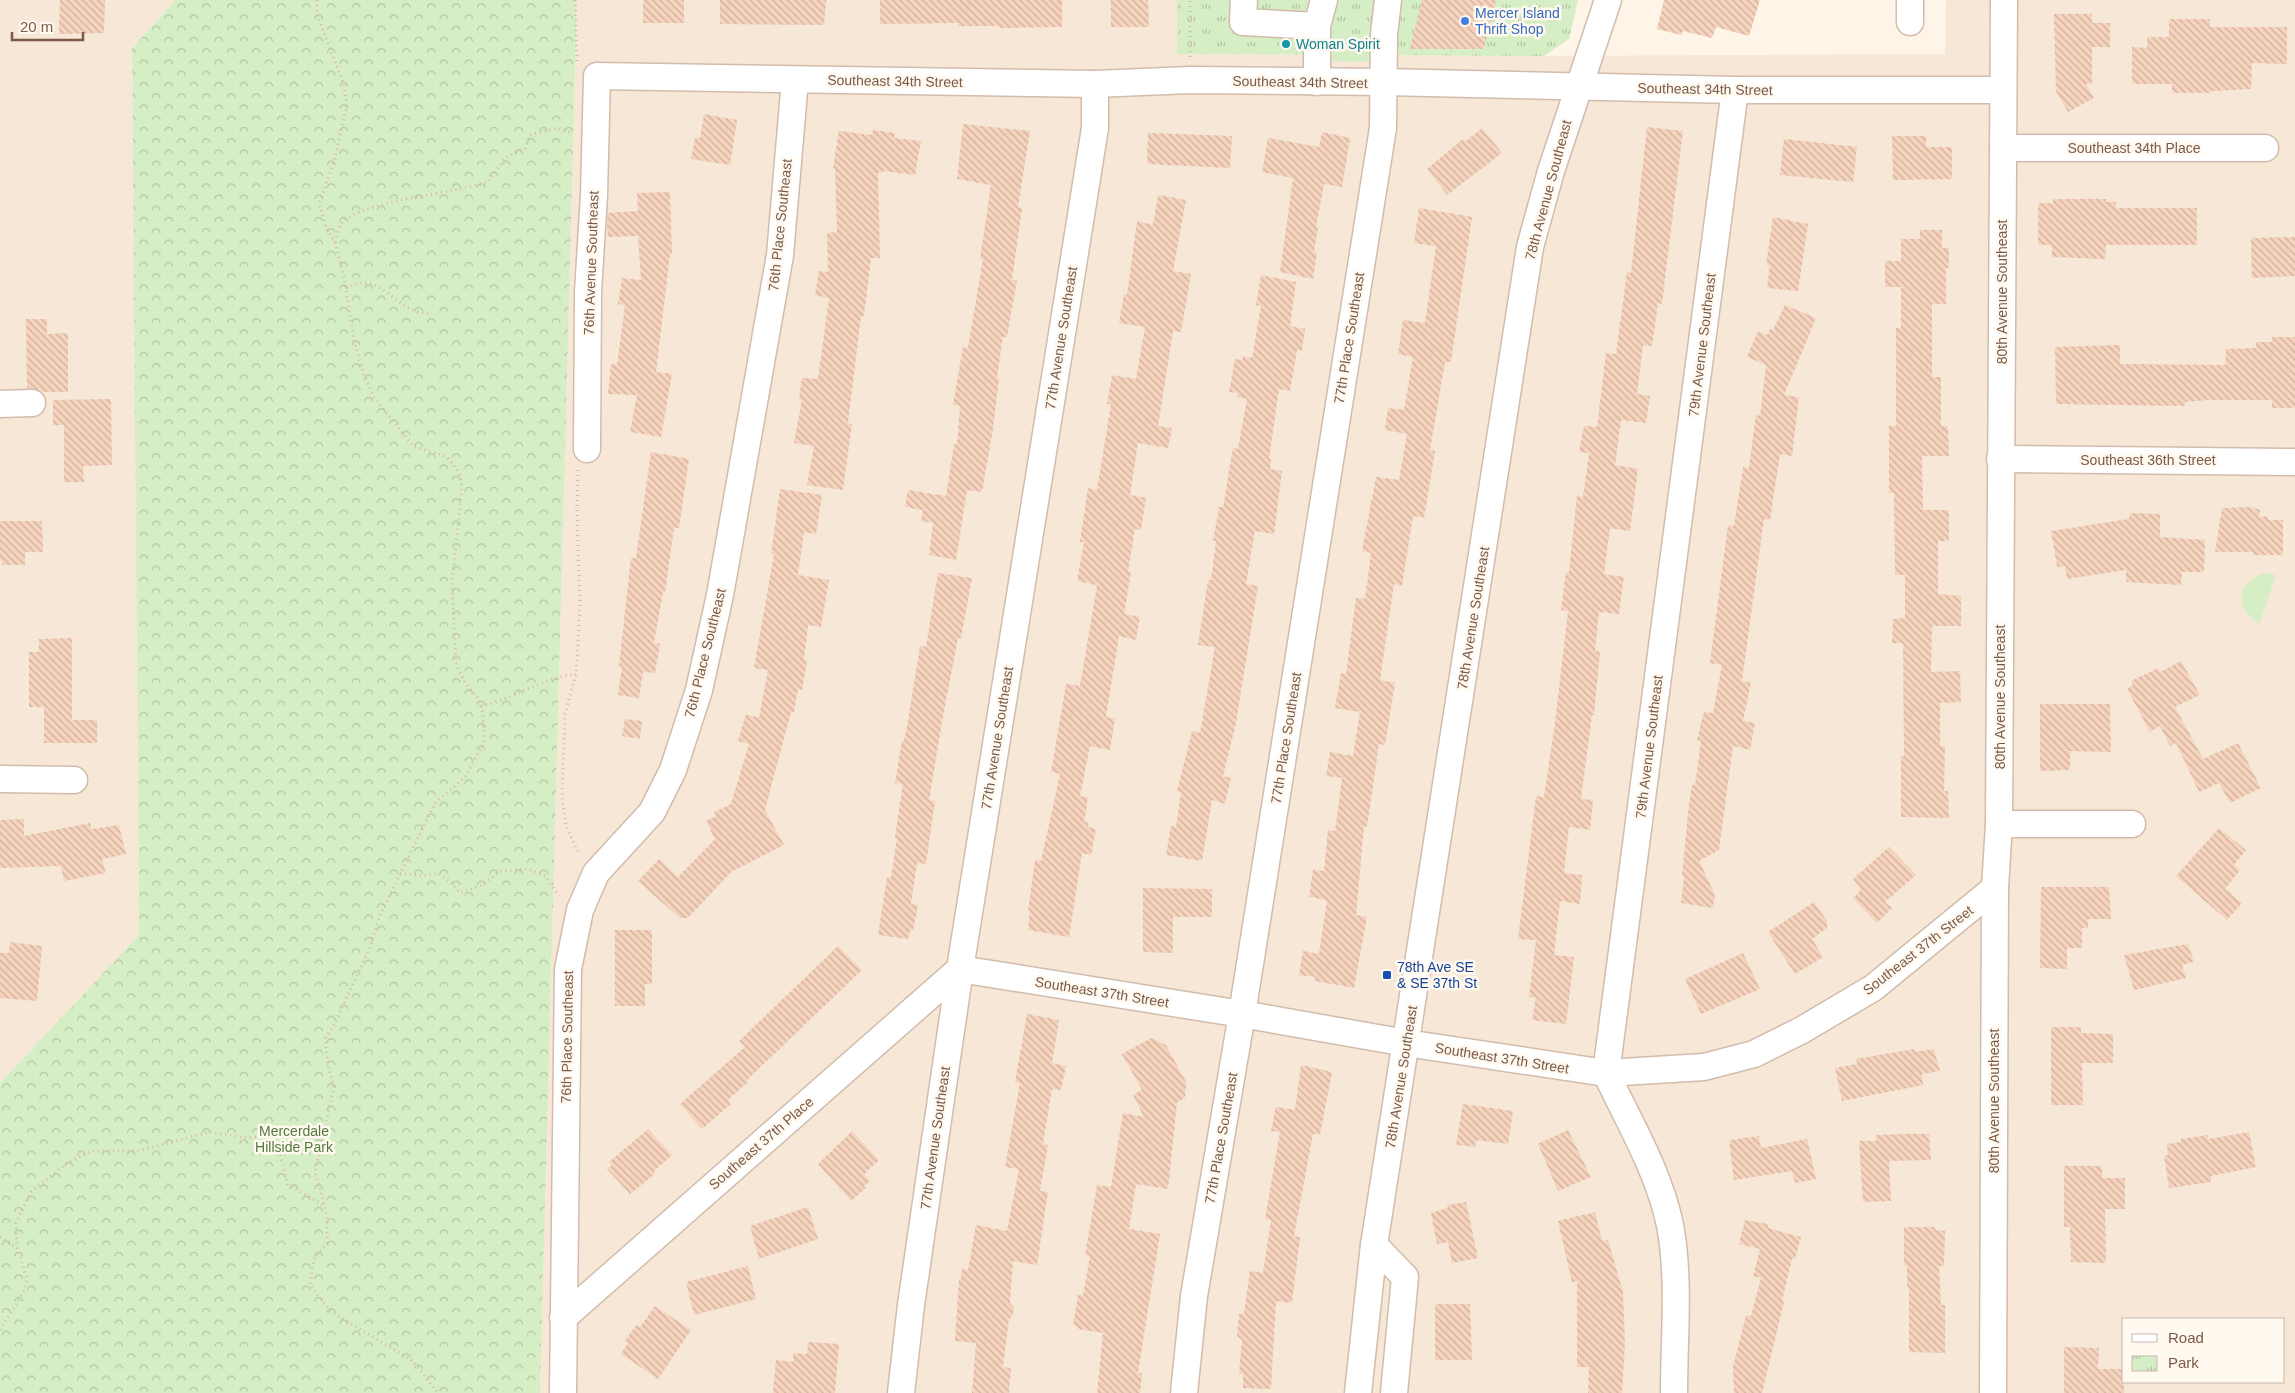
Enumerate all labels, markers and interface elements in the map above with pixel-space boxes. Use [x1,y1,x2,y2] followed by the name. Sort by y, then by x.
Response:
[1475,5,1560,37] place label: Mercer Island Thrift Shop
[12,10,84,42] scale bar
[1459,15,1471,27] marker: Mercer Island Thrift Shop
[20,18,53,35] text: 20 m
[1296,36,1380,52] place label: Woman Spirit
[1280,38,1292,50] marker: Woman Spirit
[827,72,963,90] street label: Southeast 34th Street
[1232,73,1368,91] street label: Southeast 34th Street
[1637,80,1773,98] street label: Southeast 34th Street
[1522,118,1574,262] street label: 78th Avenue Southeast
[2067,140,2201,156] street label: Southeast 34th Place
[765,158,795,292] street label: 76th Place Southeast
[580,190,602,336] street label: 76th Avenue Southeast
[1994,220,2010,364] street label: 80th Avenue Southeast
[1042,265,1080,411] street label: 77th Avenue Southeast
[1331,271,1367,405] street label: 77th Place Southeast
[1685,272,1719,418] street label: 79th Avenue Southeast
[2080,452,2216,468] street label: Southeast 36th Street
[1454,545,1492,691] street label: 78th Avenue Southeast
[681,586,729,720] street label: 76th Place Southeast
[1992,625,2008,769] street label: 80th Avenue Southeast
[978,665,1016,811] street label: 77th Avenue Southeast
[1268,671,1304,805] street label: 77th Place Southeast
[1632,674,1666,820] street label: 79th Avenue Southeast
[1860,902,1976,998] street label: Southeast 37th Street
[1397,959,1477,991] place label: 78th Ave SE & SE 37th St
[1381,969,1393,981] marker: 78th Ave SE & SE 37th St
[558,970,576,1104] street label: 76th Place Southeast
[1034,974,1170,1011] street label: Southeast 37th Street
[1382,1004,1420,1150] street label: 78th Avenue Southeast
[1986,1029,2002,1173] street label: 80th Avenue Southeast
[1434,1040,1570,1077] street label: Southeast 37th Street
[917,1065,953,1211] street label: 77th Avenue Southeast
[1202,1071,1240,1205] street label: 77th Place Southeast
[706,1093,817,1193] street label: Southeast 37th Place
[255,1123,334,1155] park label: Mercerdale Hillside Park
[2122,1318,2285,1383] legend
[2168,1329,2204,1346] text: Road
[2168,1354,2199,1371] text: Park

